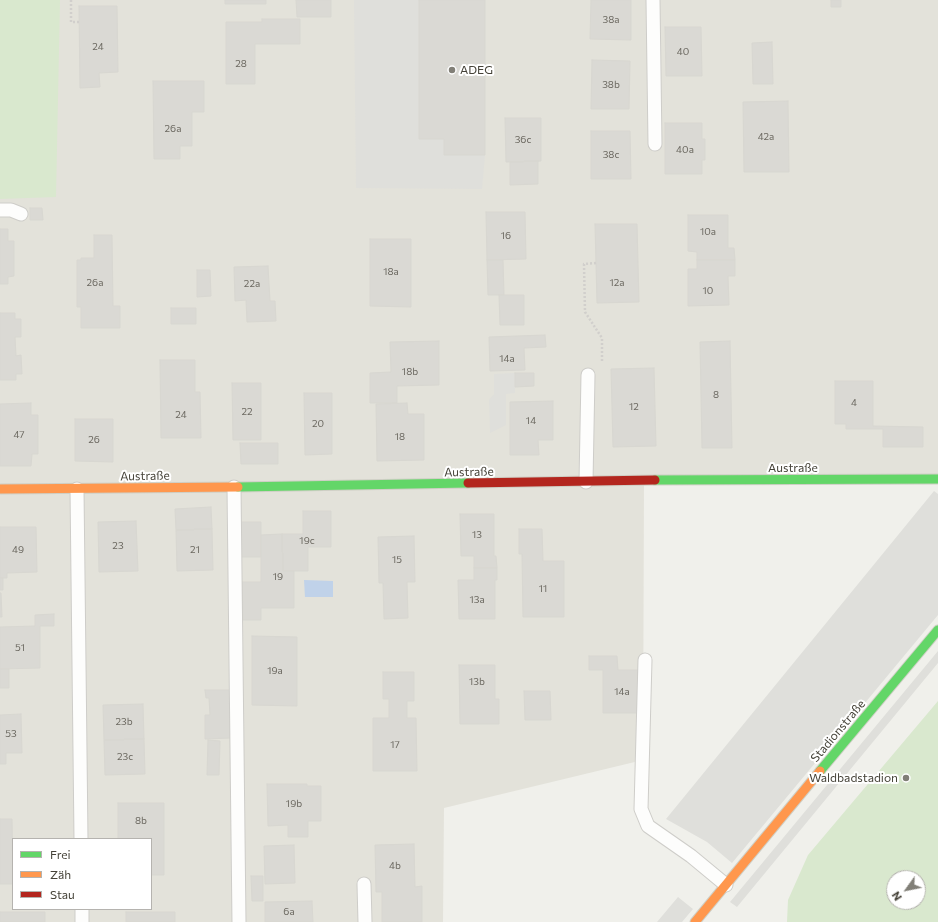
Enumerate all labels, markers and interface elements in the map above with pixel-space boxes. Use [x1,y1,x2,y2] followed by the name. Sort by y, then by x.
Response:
[602,14,620,26] house number: 38a
[92,41,104,53] house number: 24
[677,46,689,58] house number: 40
[235,58,247,70] house number: 28
[460,63,493,77] place label: ADEG
[447,65,457,75] marker: ADEG
[602,79,620,91] house number: 38b
[165,123,181,135] house number: 26a
[758,131,774,143] house number: 42a
[515,134,531,146] house number: 36c
[676,144,694,156] house number: 40a
[603,149,619,161] house number: 38c
[700,226,716,238] house number: 10a
[501,230,511,242] house number: 16
[383,266,399,278] house number: 18a
[87,277,103,289] house number: 26a
[609,277,625,289] house number: 12a
[244,278,260,290] house number: 22a
[703,285,713,297] house number: 10
[499,353,515,365] house number: 14a
[402,366,418,378] house number: 18b
[713,389,719,401] house number: 8
[851,397,857,409] house number: 4
[629,401,639,413] house number: 12
[241,406,253,418] house number: 22
[175,409,187,421] house number: 24
[526,415,536,427] house number: 14
[312,418,324,430] house number: 20
[13,429,25,441] house number: 47
[395,431,405,443] house number: 18
[88,434,100,446] house number: 26
[768,461,818,475] street label: Austraße
[444,464,494,480] street label: Austraße
[120,468,170,484] street label: Austraße
[472,529,482,541] house number: 13
[299,535,315,547] house number: 19c
[112,540,124,552] house number: 23
[12,544,24,556] house number: 49
[190,544,200,556] house number: 21
[392,554,402,566] house number: 15
[273,571,283,583] house number: 19
[539,583,547,595] house number: 11
[469,594,485,606] house number: 13a
[15,642,25,654] house number: 51
[267,665,283,677] house number: 19a
[469,676,485,688] house number: 13b
[614,686,630,698] house number: 14a
[808,697,868,765] street label: Stadionstraße
[115,716,133,728] house number: 23b
[5,728,17,740] house number: 53
[390,739,400,751] house number: 17
[117,751,133,763] house number: 23c
[809,771,898,785] place label: Waldbadstadion
[901,773,911,783] marker: Waldbadstadion
[286,798,302,810] house number: 19b
[135,815,147,827] house number: 8b
[12,838,152,910] legend
[50,847,71,861] text: Frei
[389,860,401,872] house number: 4b
[50,867,71,881] text: Zäh
[886,870,926,910] north arrow
[50,887,75,901] text: Stau
[889,889,904,903] text: N
[283,906,295,918] house number: 6a

